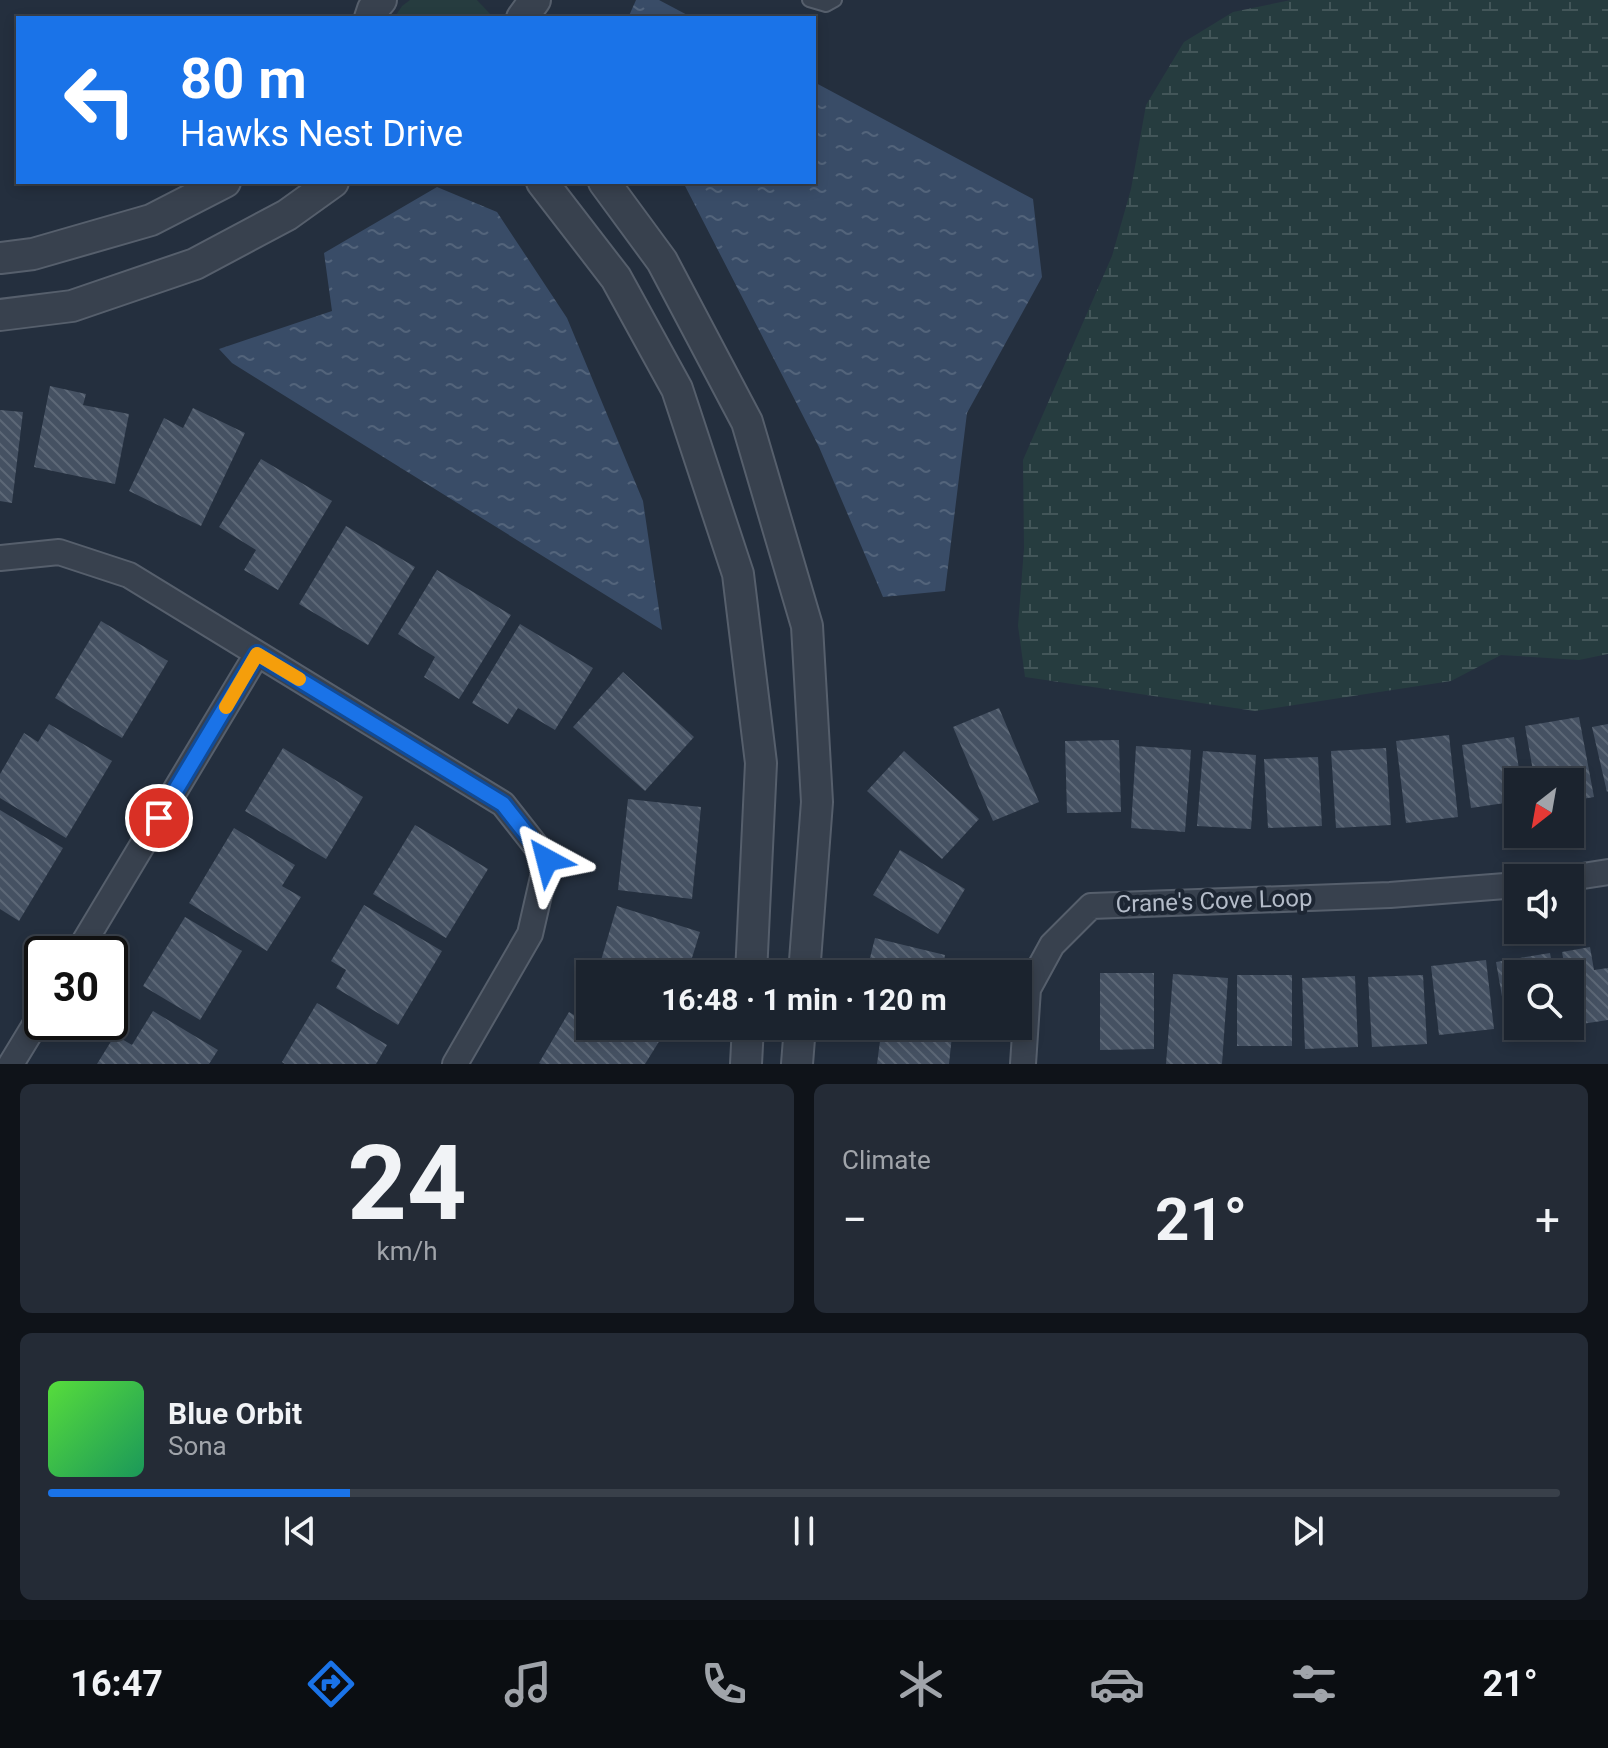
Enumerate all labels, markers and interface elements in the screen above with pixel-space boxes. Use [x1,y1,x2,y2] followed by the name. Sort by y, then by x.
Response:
[180,46,307,112] text: 80 m
[48,48,152,152] icon: left
[180,113,463,155] text: Hawks Nest Drive
[1504,768,1584,848] north arrow
[1504,768,1584,1040] map controls
[125,784,193,852] pin
[137,796,181,840] icon: arrive
[505,818,589,902] position arrow
[1504,864,1584,944] button: sound
[1115,884,1313,918] street label: Crane's Cove Loop
[24,936,128,1040] speed limit sign: 30
[1504,960,1584,1040] button: search
[661,982,947,1017] text: 16:48 · 1 min · 120 m
[347,1123,467,1244] text: 24
[842,1145,931,1175] text: Climate
[1155,1184,1247,1255] text: 21°
[842,1194,867,1246] text: −
[1535,1194,1560,1246] text: +
[376,1236,438,1266] text: km/h
[168,1396,302,1431] text: Blue Orbit
[168,1431,227,1461] text: Sona
[278,1509,322,1553] icon: previous
[782,1509,826,1553] icon: pause
[1286,1509,1330,1553] icon: next
[303,1656,359,1712] icon: directions
[500,1656,556,1712] icon: music
[696,1656,752,1712] icon: phone
[893,1656,949,1712] icon: climate
[1089,1656,1145,1712] icon: car
[1286,1656,1342,1712] icon: filters
[70,1663,163,1705] text: 16:47
[1482,1663,1538,1705] text: 21°

